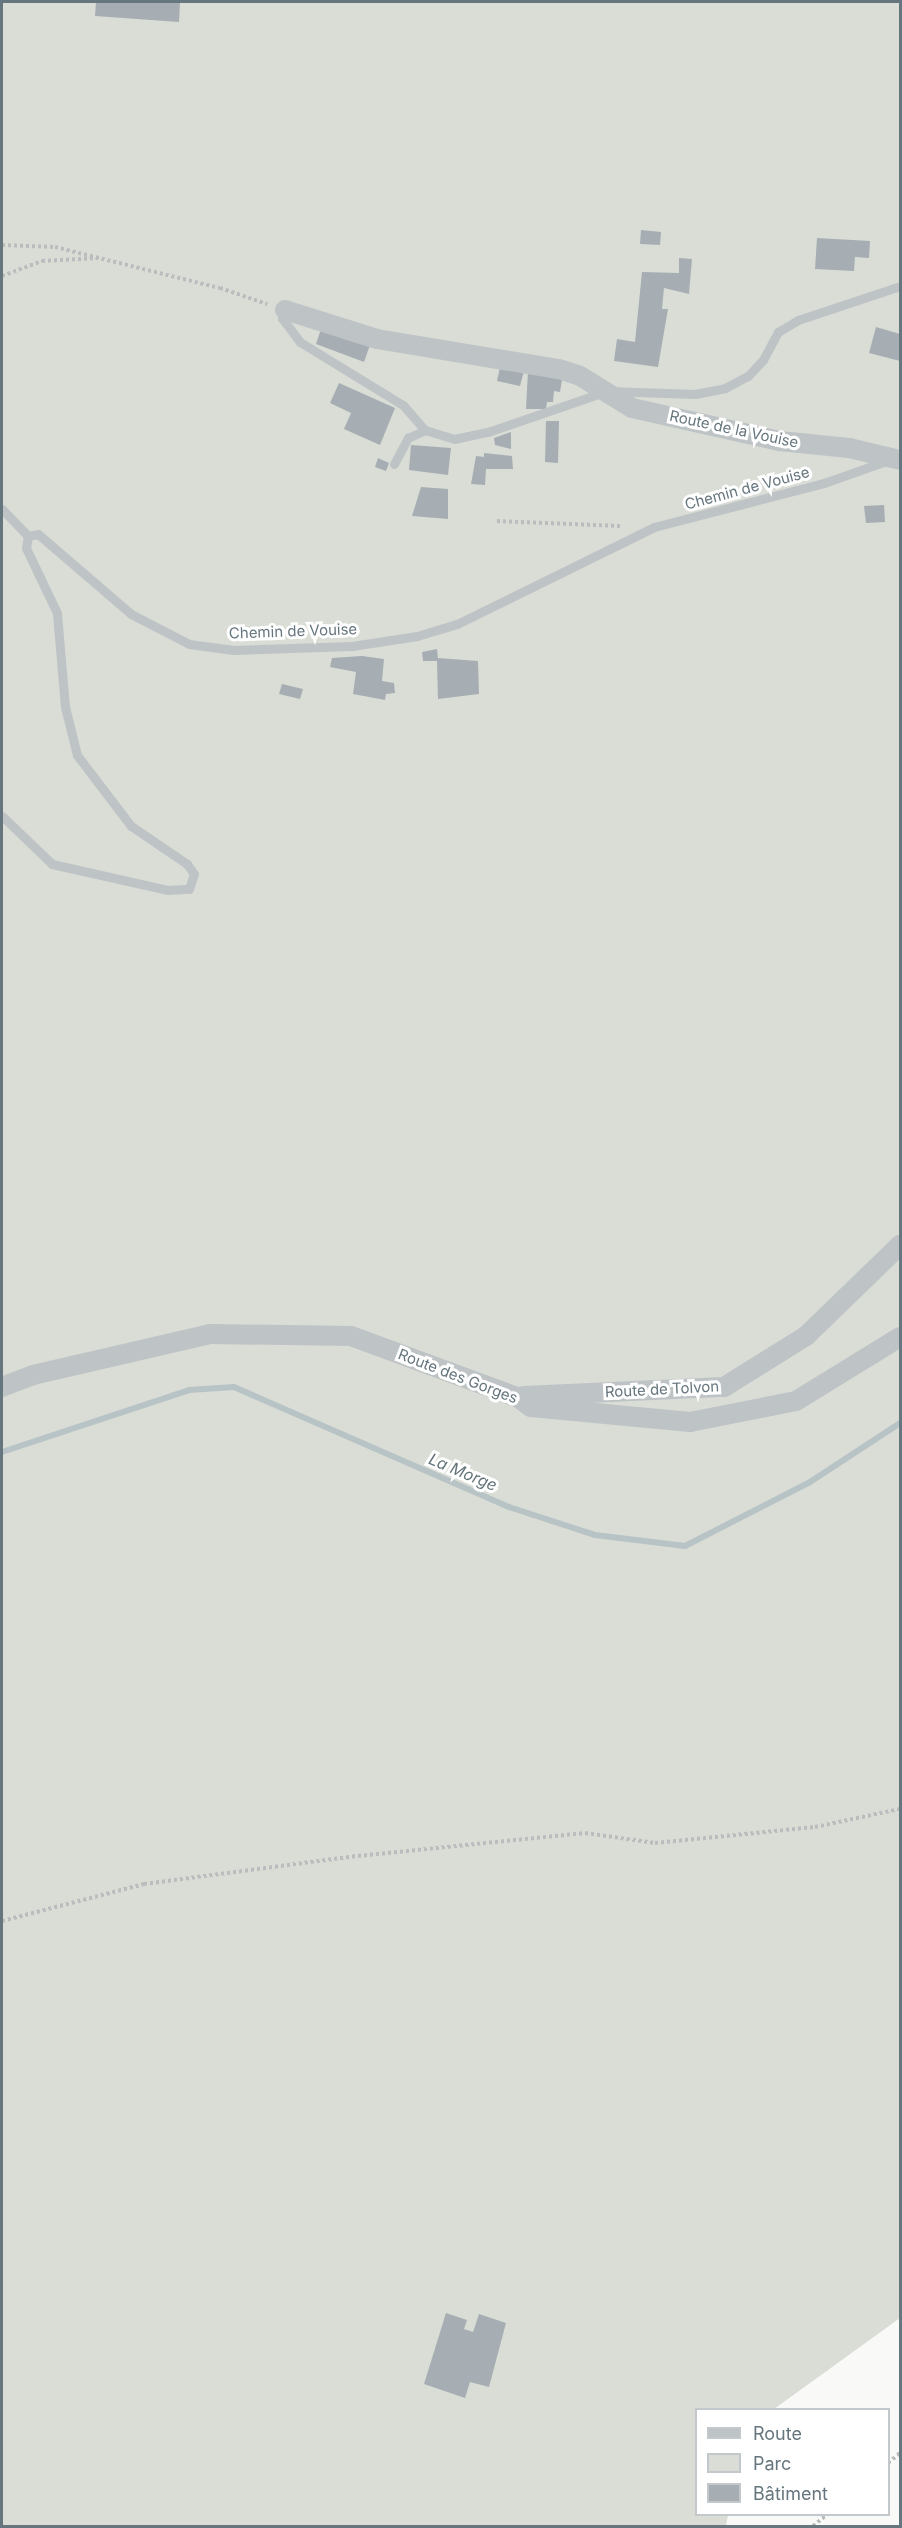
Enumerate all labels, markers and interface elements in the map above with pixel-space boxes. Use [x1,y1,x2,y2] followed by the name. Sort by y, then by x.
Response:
[668,407,800,451] street label: Route de la Vouise
[683,463,811,513] street label: Chemin de Vouise
[229,620,357,642] street label: Chemin de Vouise
[396,1345,520,1407] street label: Route des Gorges
[604,1377,720,1401] street label: Route de Tolvon
[426,1449,500,1495] water label: La Morge
[695,2408,890,2516] legend
[753,2423,802,2444] text: Route
[753,2453,791,2474] text: Parc
[753,2483,828,2504] text: Bâtiment

